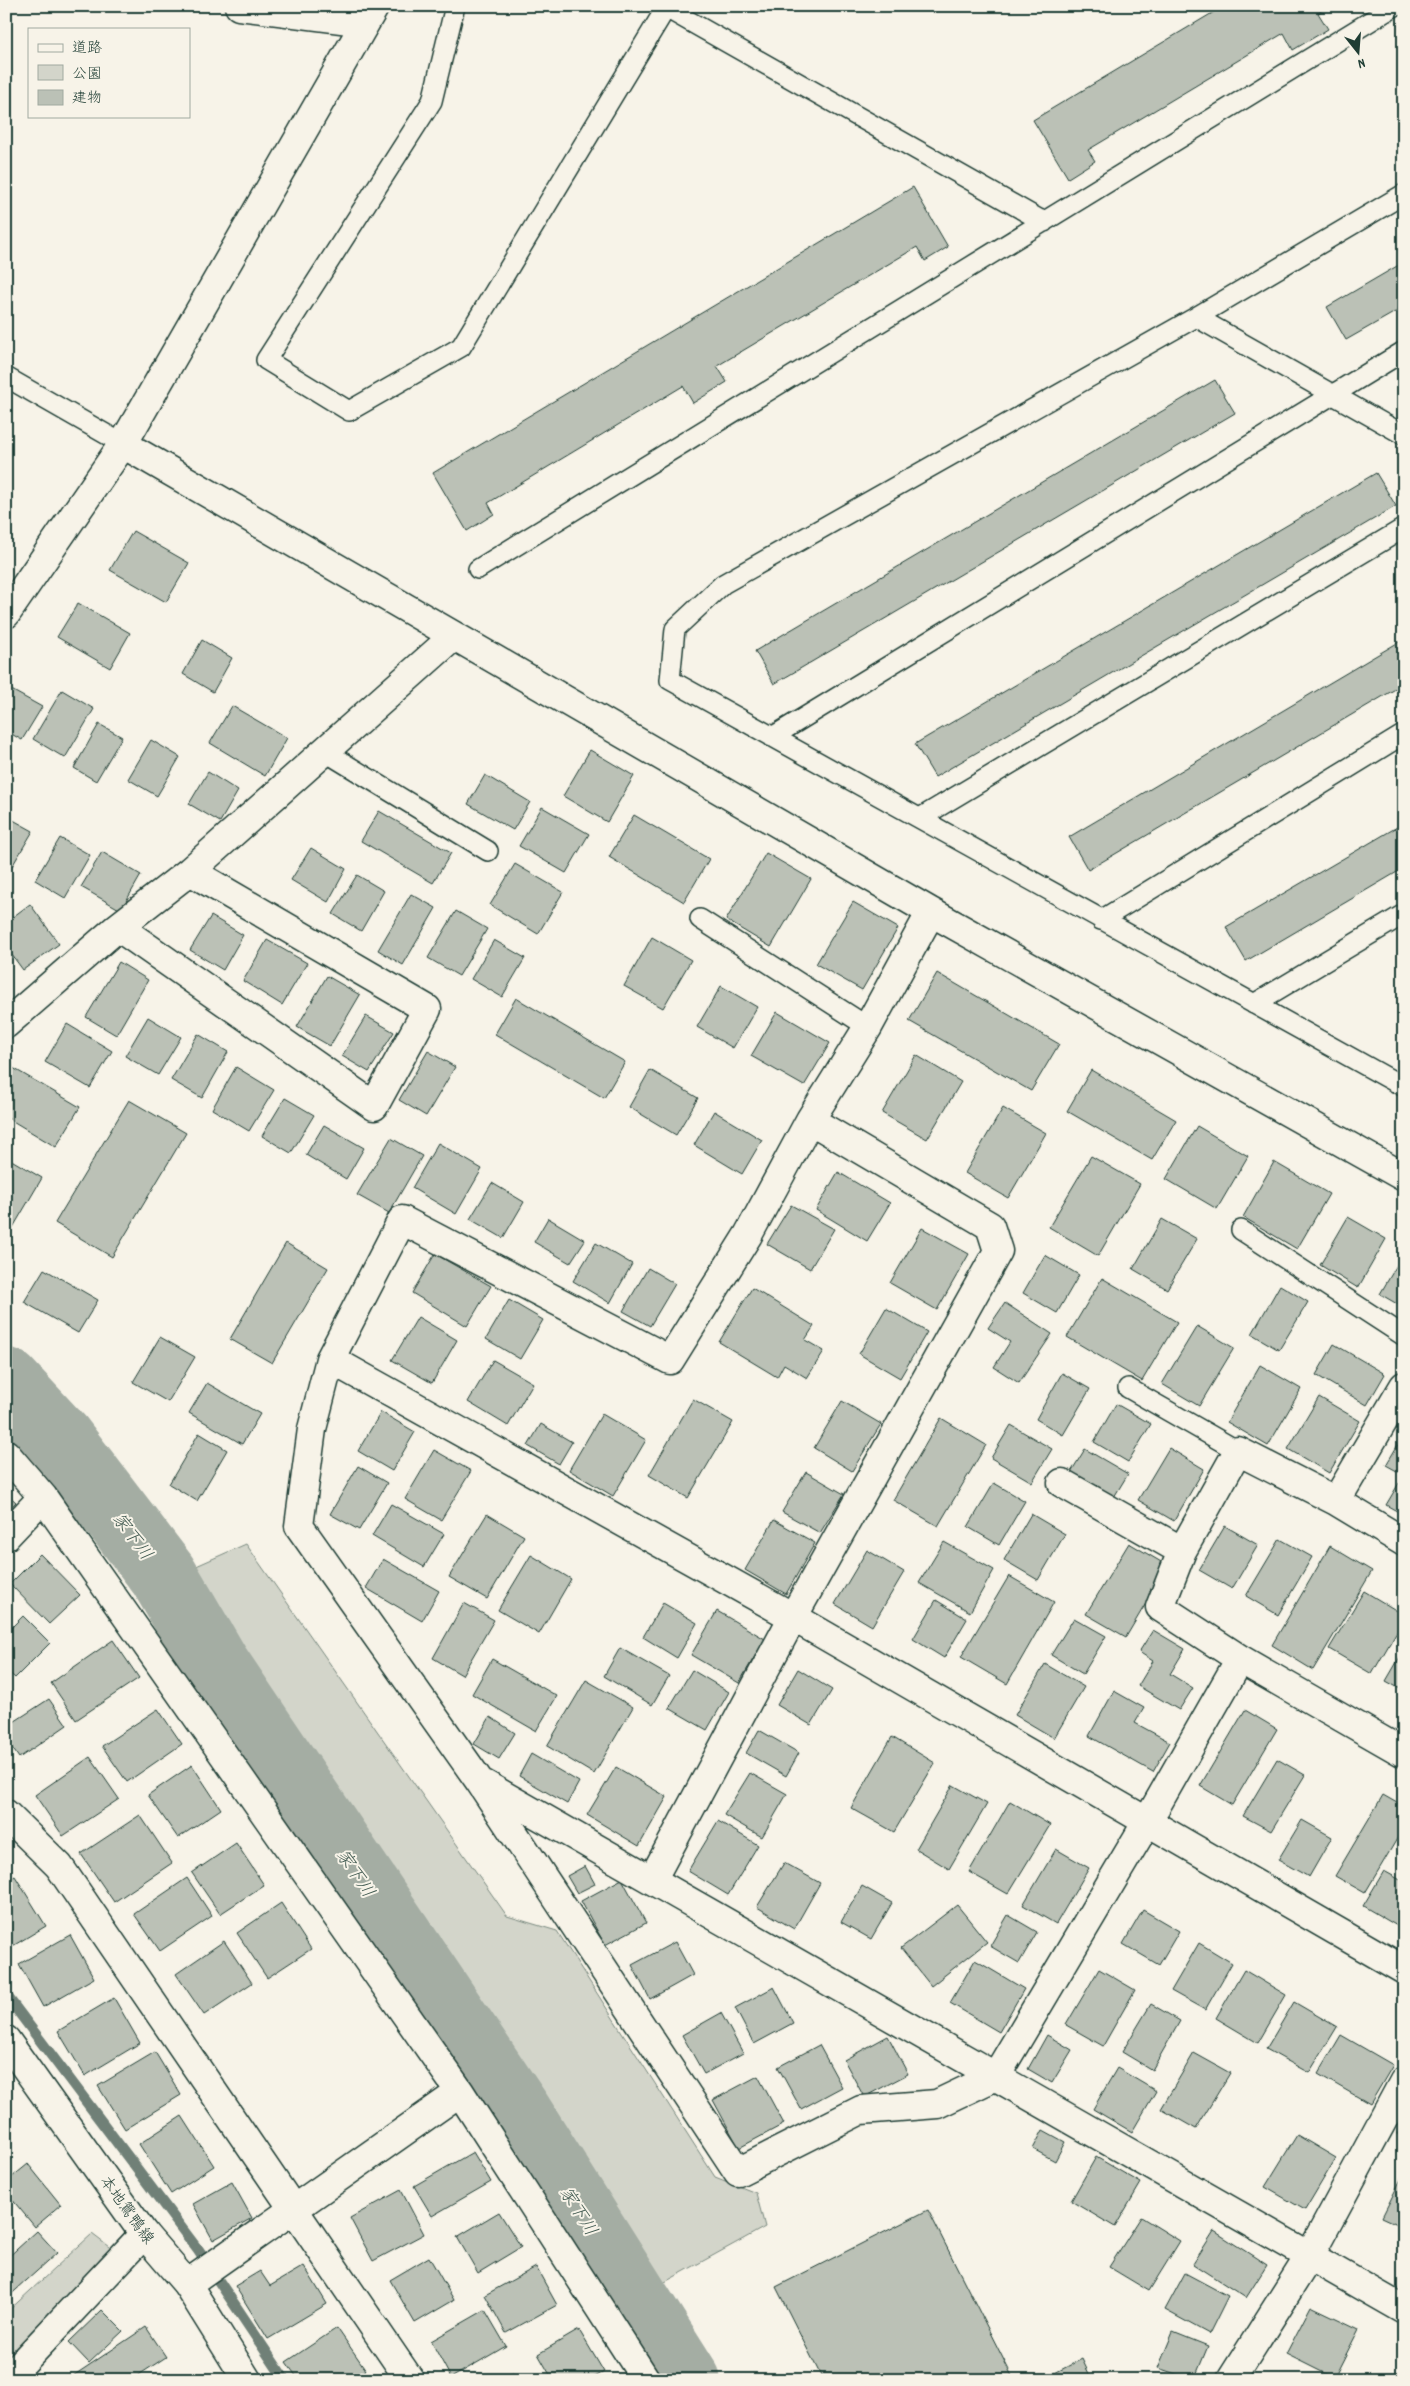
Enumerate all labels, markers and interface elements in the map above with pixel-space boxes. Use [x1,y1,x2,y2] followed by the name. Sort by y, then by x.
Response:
[28,28,190,118] legend
[1332,28,1382,78] north arrow
[72,38,102,60] text: 道路
[1355,52,1367,73] text: N
[72,64,102,86] text: 公園
[72,88,102,110] text: 建物
[105,1508,157,1567] water label: 家下川
[328,1845,379,1904] water label: 家下川
[93,2171,159,2250] street label: 本地鴛鴨線
[552,2183,602,2242] water label: 家下川

